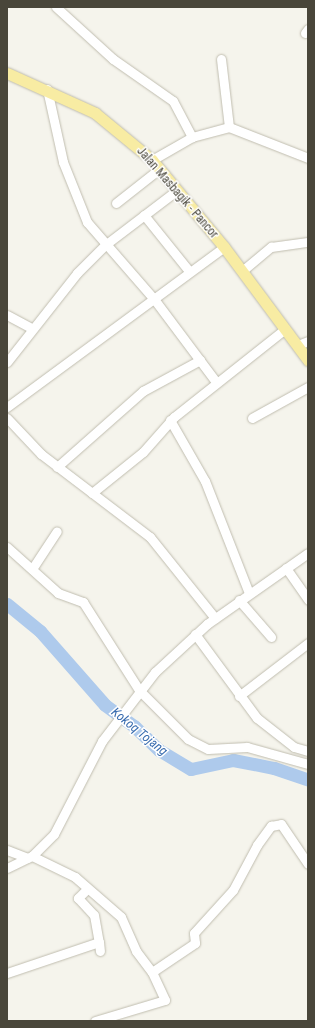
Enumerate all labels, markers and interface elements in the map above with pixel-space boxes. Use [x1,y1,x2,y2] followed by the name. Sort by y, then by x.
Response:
[133,144,221,242] street label: Jalan Masbagik - Pancor
[108,705,170,759] water label: Kokoq Tojang

